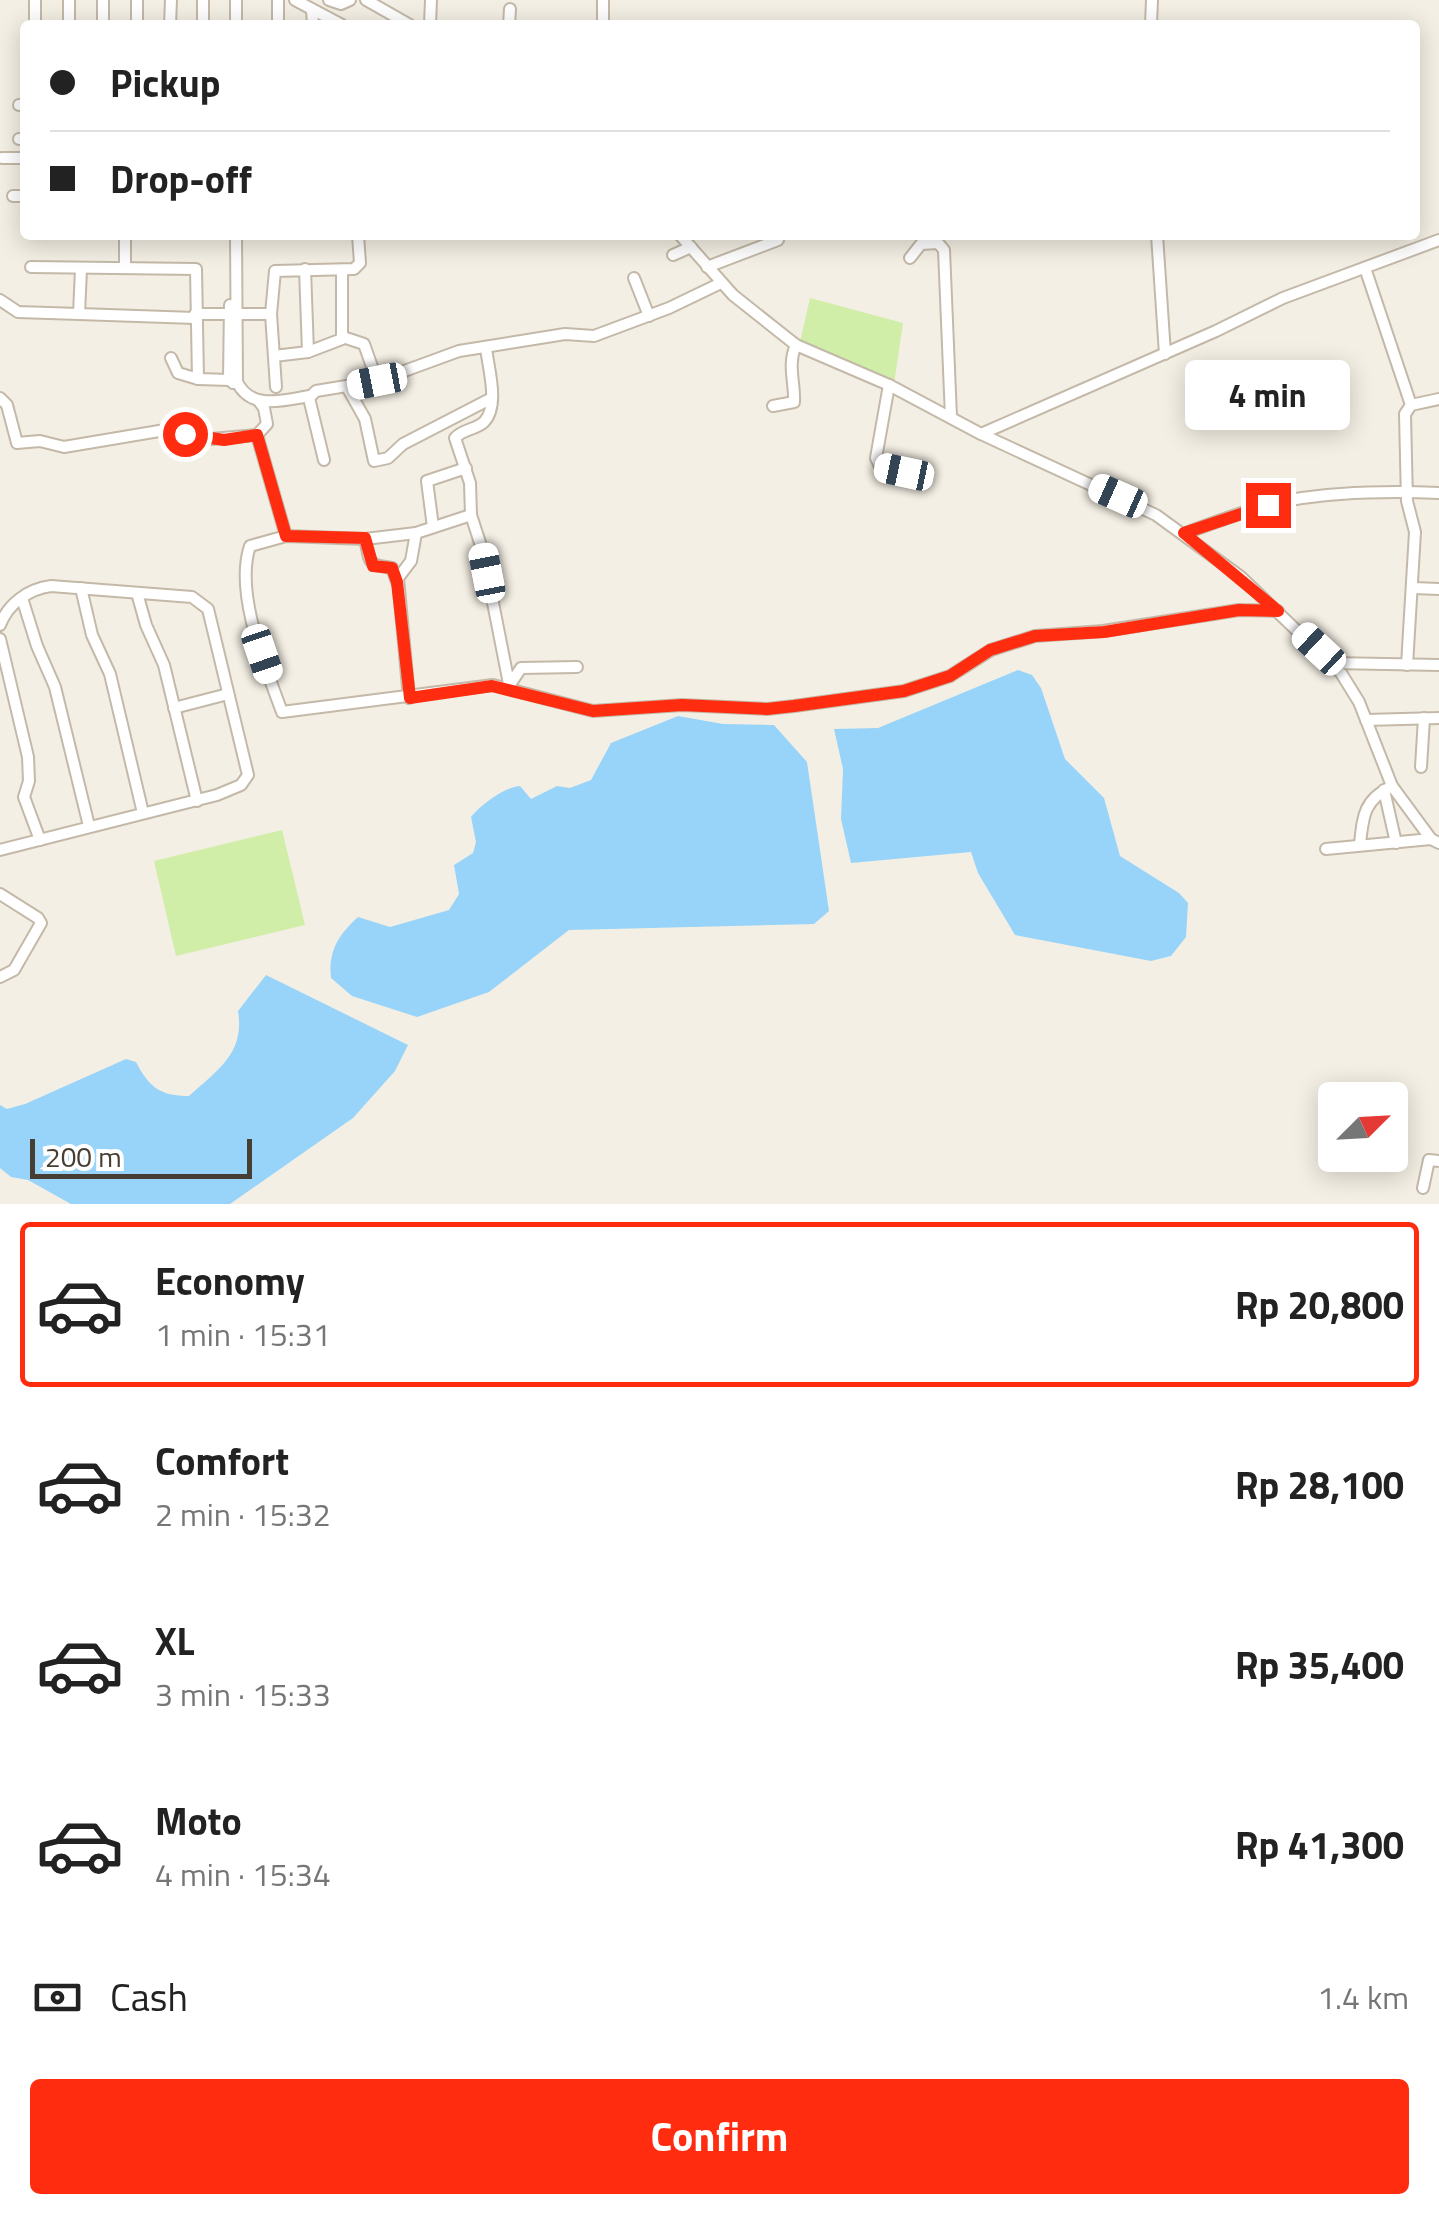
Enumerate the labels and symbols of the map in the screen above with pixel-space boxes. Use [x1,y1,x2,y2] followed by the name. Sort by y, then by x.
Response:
[1186,360,1350,430] callout: 4 min
[345,361,409,401] car
[163,412,208,457] route start
[872,451,936,493] car
[1084,470,1152,522] car
[1246,483,1291,528] route end
[467,541,507,605] car
[1287,618,1351,680] car
[238,621,286,687] car
[1318,1082,1408,1172] north arrow
[30,1134,252,1178] scale bar

